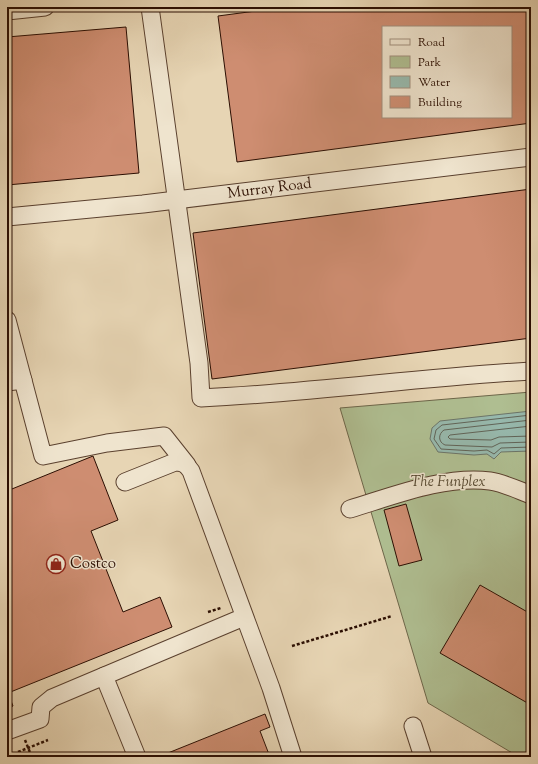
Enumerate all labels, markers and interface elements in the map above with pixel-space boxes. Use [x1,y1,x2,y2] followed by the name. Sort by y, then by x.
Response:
[382,26,512,118] legend
[418,34,445,52] text: Road
[418,54,441,72] text: Park
[418,74,451,92] text: Water
[418,94,462,112] text: Building
[226,173,313,204] street label: Murray Road
[411,472,485,493] park label: The Funplex
[45,553,67,575] shop icon: Costco
[70,554,116,575] place label: Costco

